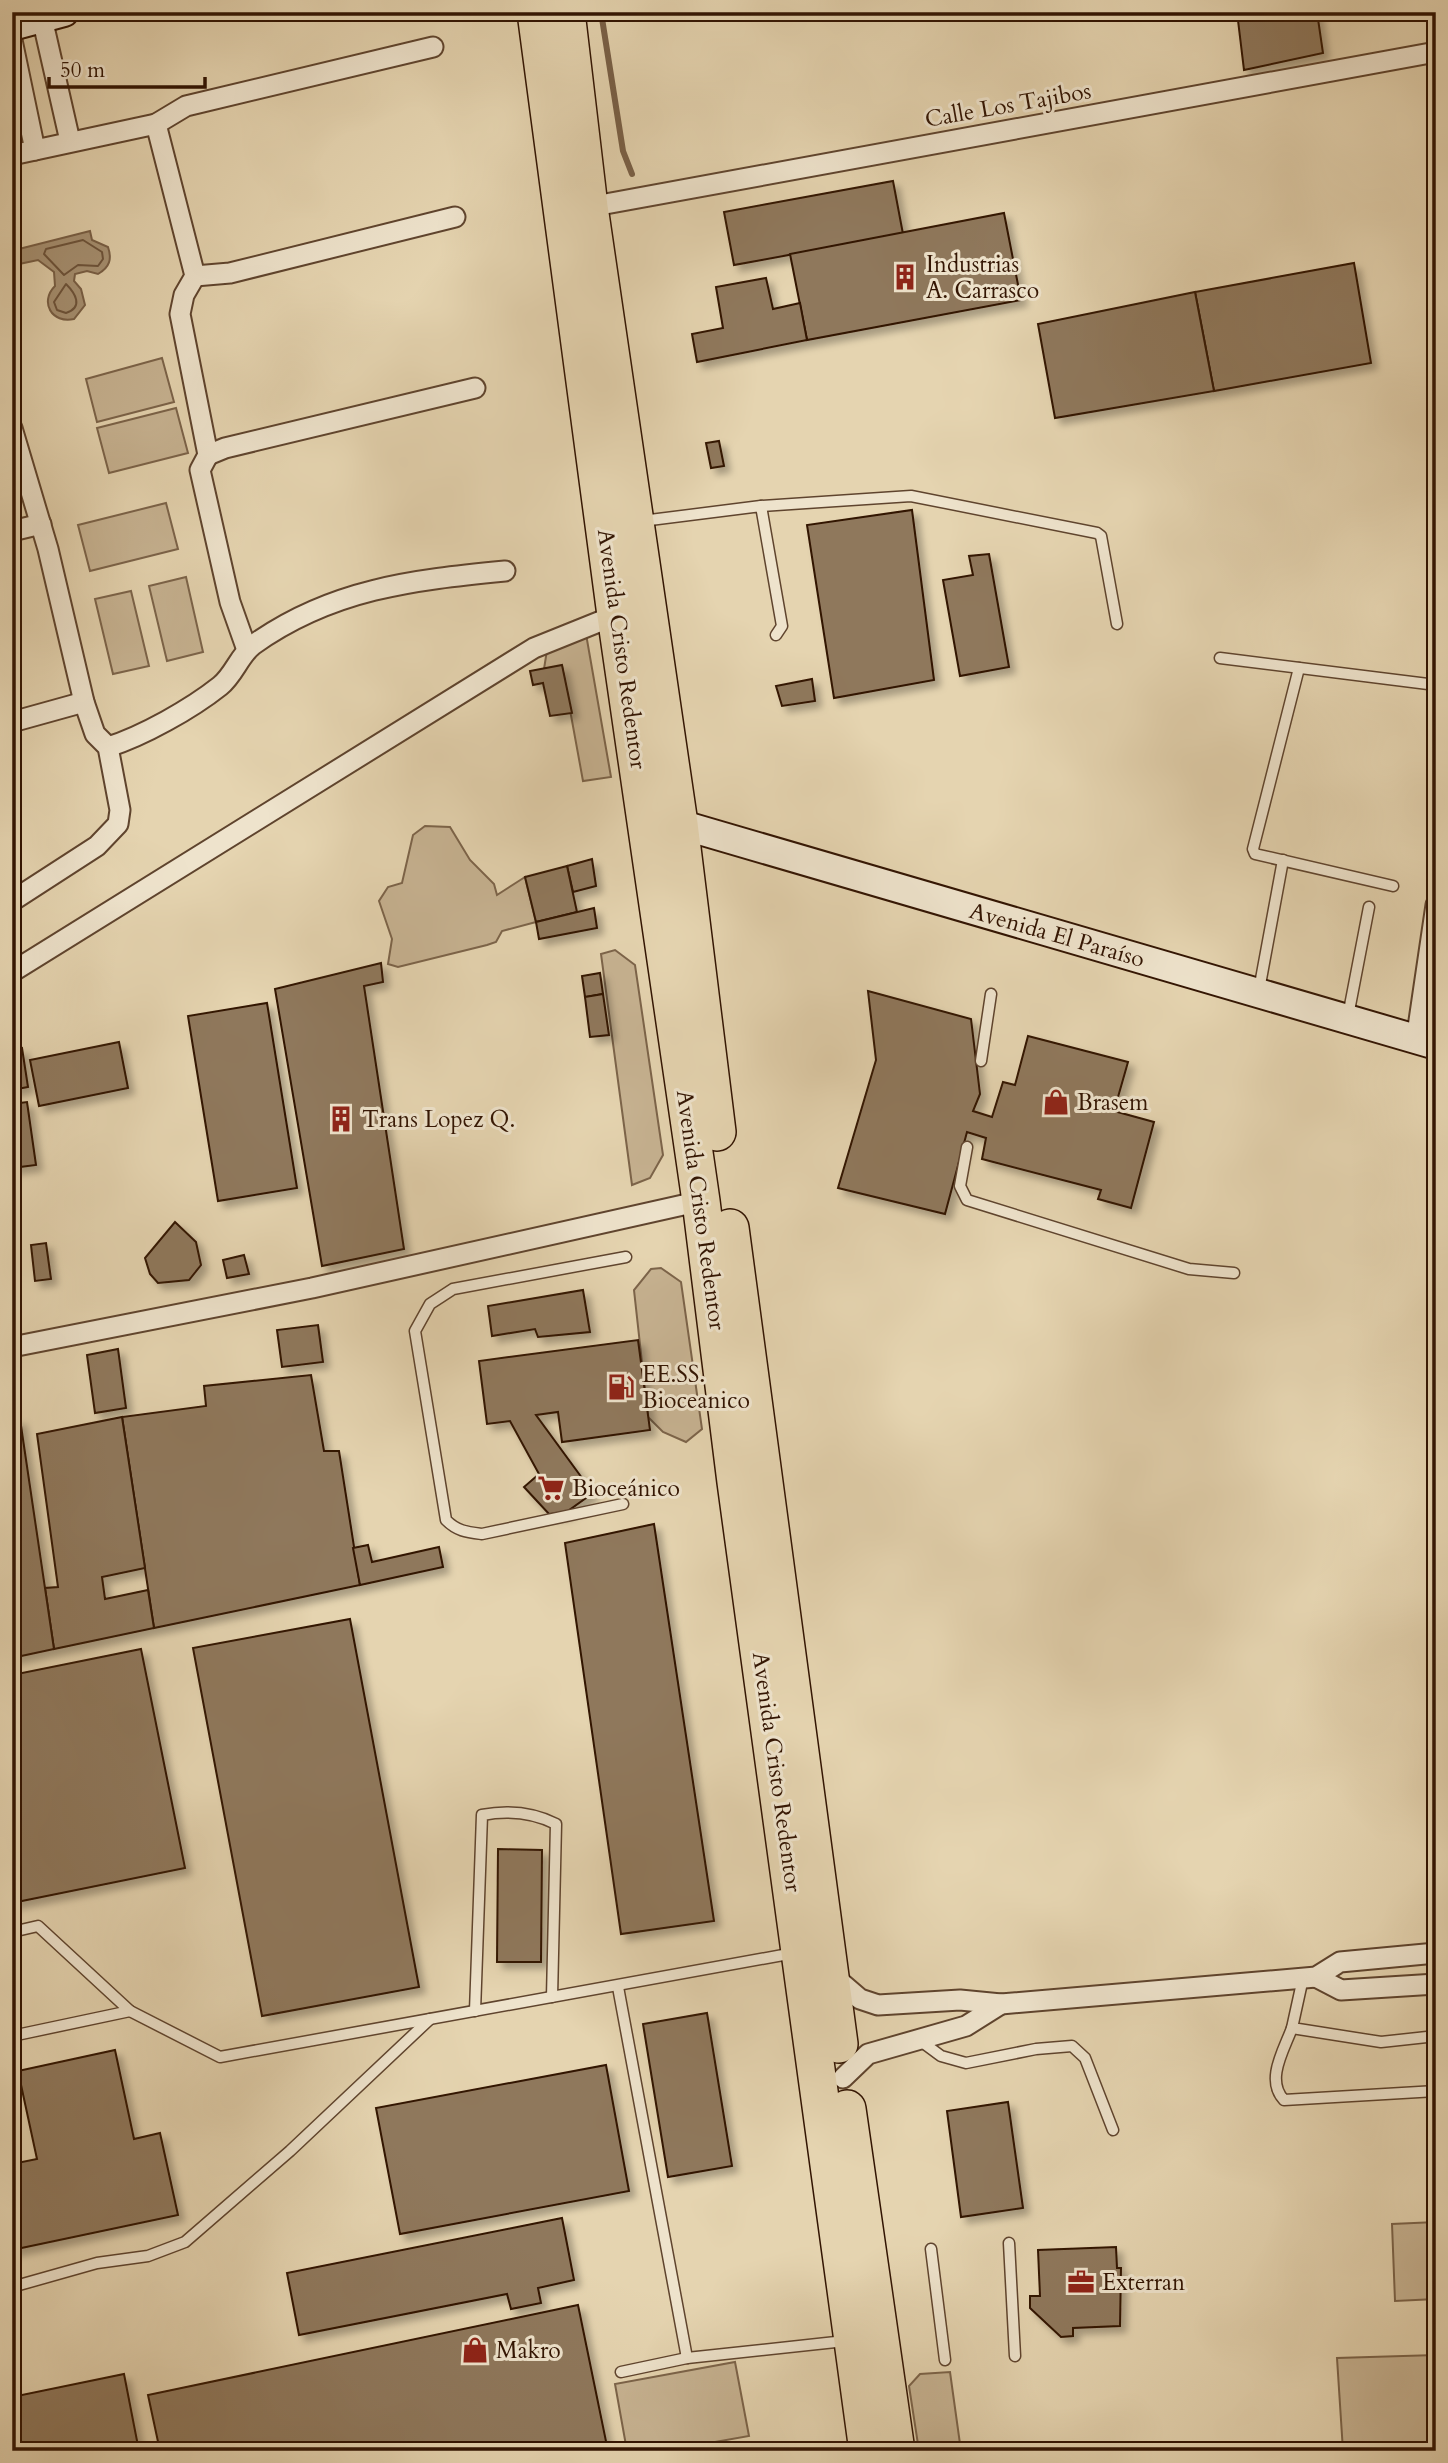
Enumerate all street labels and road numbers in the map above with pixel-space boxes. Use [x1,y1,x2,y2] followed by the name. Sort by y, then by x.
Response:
[922,75,1094,135] street label: Calle Los Tajibos
[590,527,654,772] street label: Avenida Cristo Redentor
[966,895,1148,975] street label: Avenida El Paraíso
[669,1088,733,1333] street label: Avenida Cristo Redentor
[745,1650,809,1895] street label: Avenida Cristo Redentor

